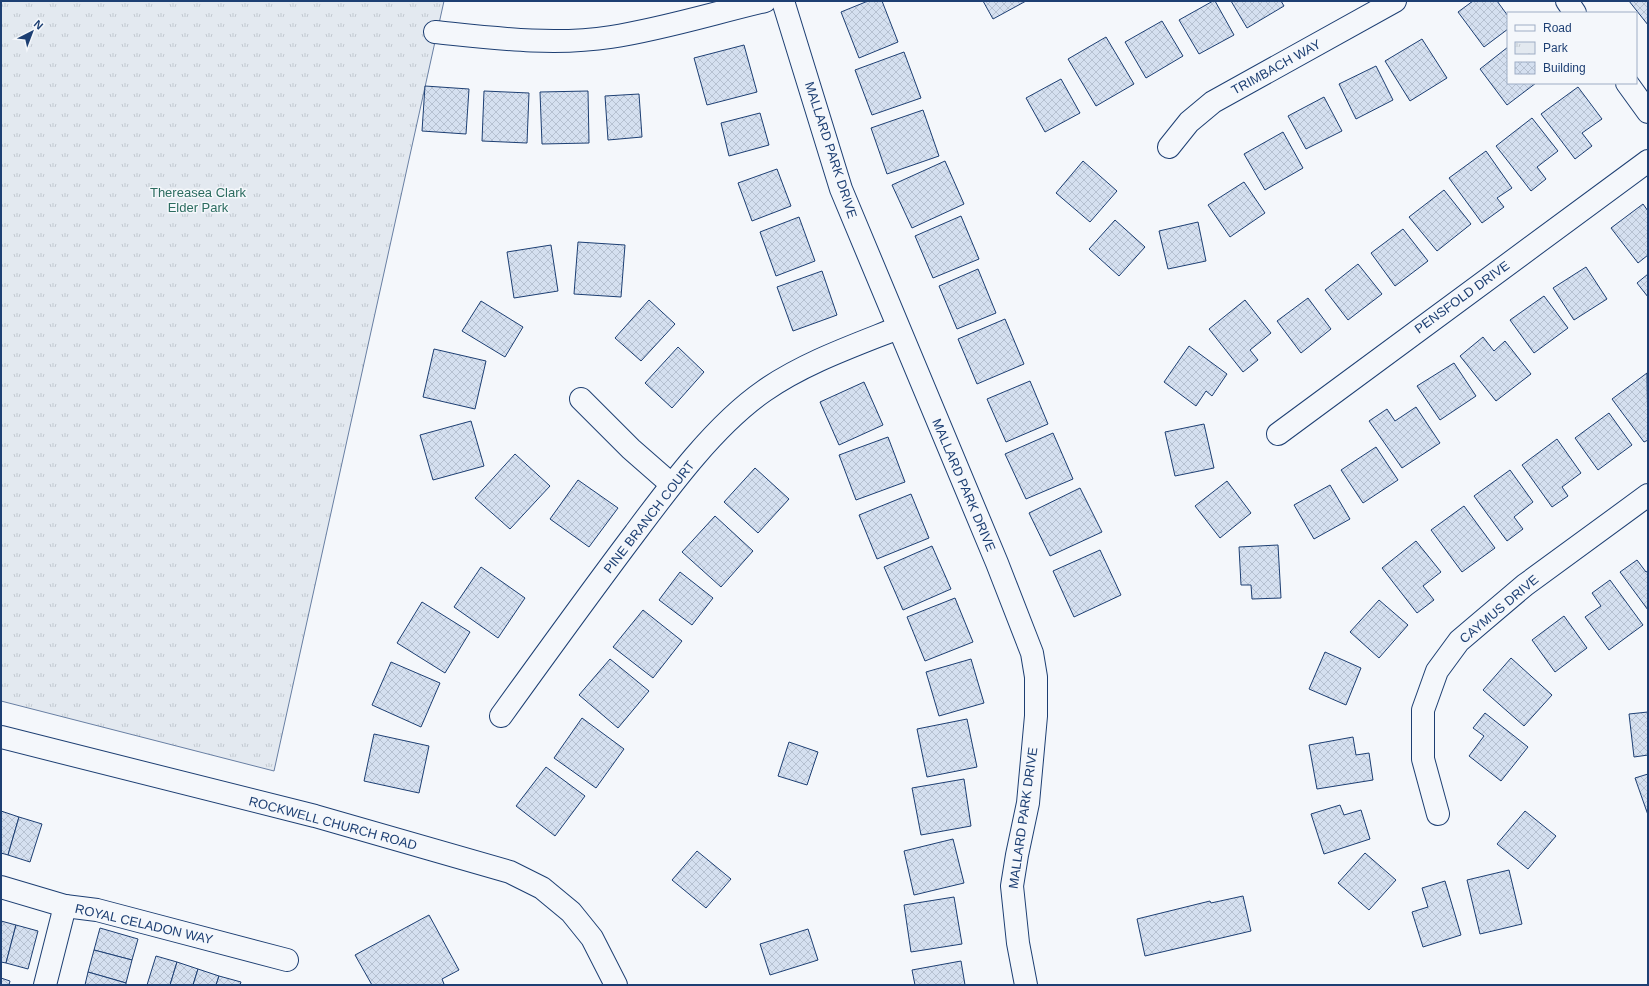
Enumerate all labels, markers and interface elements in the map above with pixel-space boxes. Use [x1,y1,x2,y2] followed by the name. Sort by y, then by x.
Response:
[12,12,52,52] north arrow
[1507,12,1637,84] legend
[32,17,46,32] text: N
[1543,21,1572,35] text: Road
[1229,36,1324,98] street label: TRIMBACH WAY
[1543,41,1569,55] text: Park
[1543,61,1586,75] text: Building
[802,80,860,221] street label: MALLARD PARK DRIVE
[150,185,247,215] park label: Thereasea Clark Elder Park
[1412,257,1513,336] street label: PENSFOLD DRIVE
[929,416,999,554] street label: MALLARD PARK DRIVE
[600,458,698,576] street label: PINE BRANCH COURT
[1457,572,1542,646] street label: CAYMUS DRIVE
[1006,746,1040,890] street label: MALLARD PARK DRIVE
[247,793,419,853] street label: ROCKWELL CHURCH ROAD
[74,901,215,947] street label: ROYAL CELADON WAY

